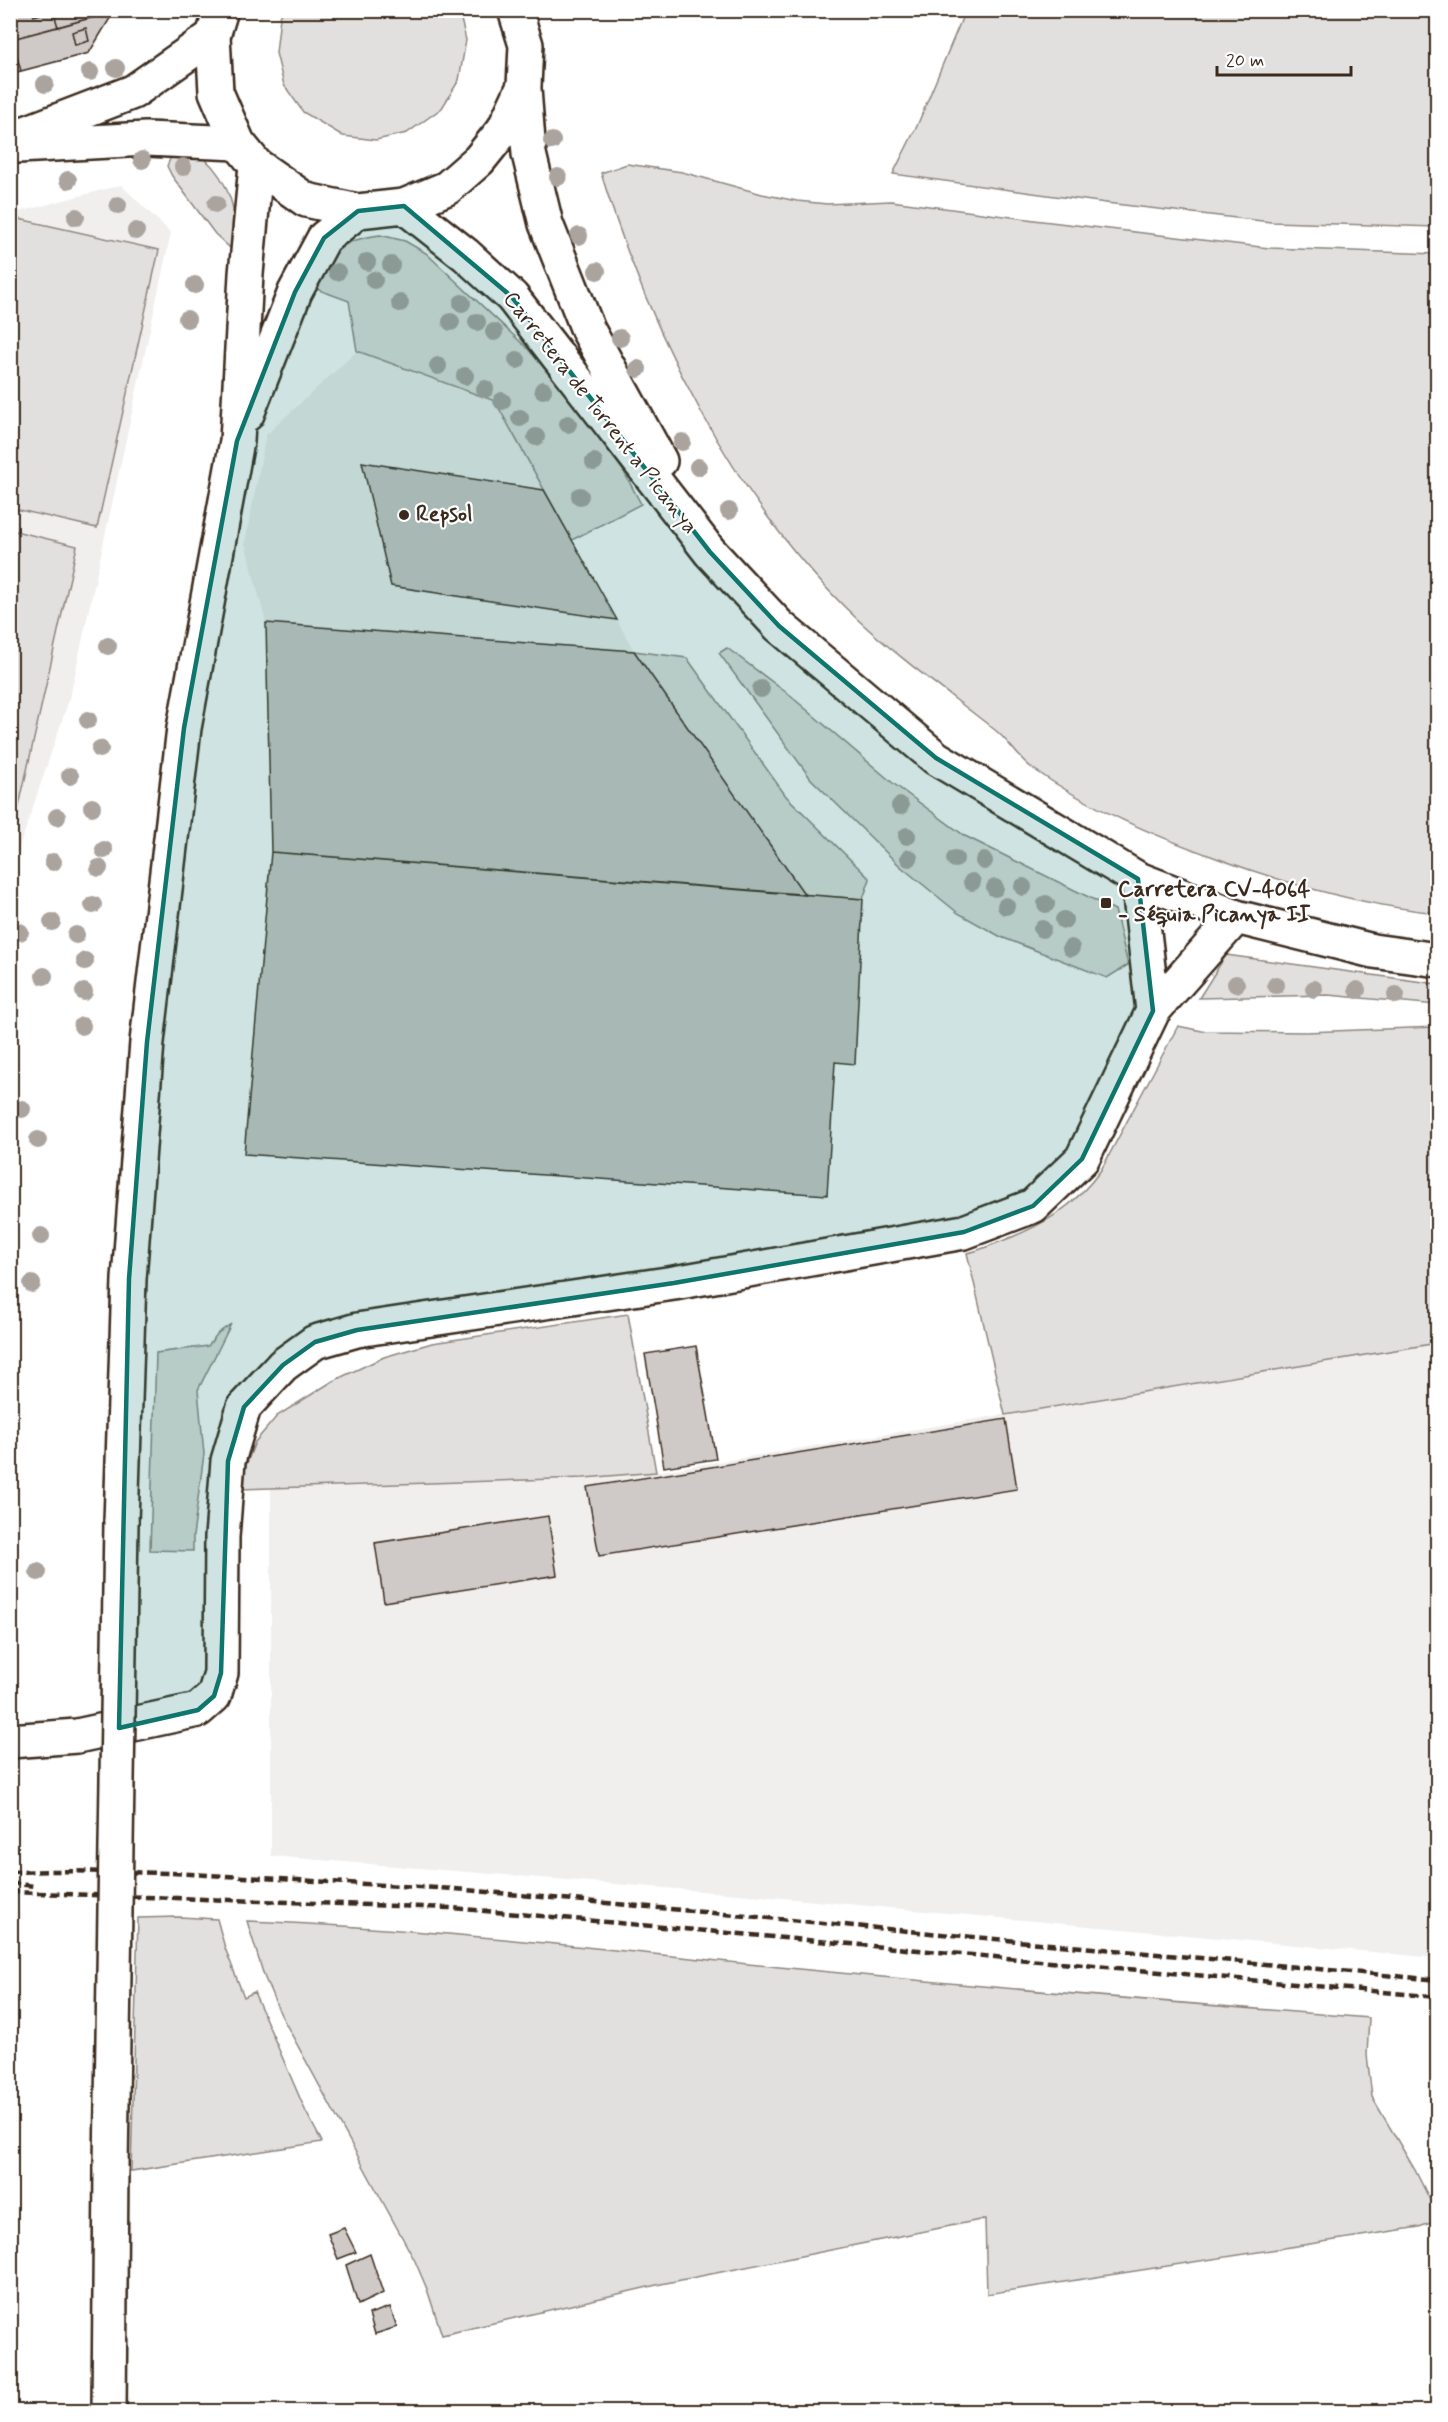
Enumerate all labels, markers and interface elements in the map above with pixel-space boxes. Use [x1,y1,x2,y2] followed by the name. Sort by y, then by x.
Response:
[1217,39,1350,77] scale bar
[1226,49,1264,73] text: 20 m
[496,286,704,540] street label: Carretera de Torrent a Picanya
[416,501,472,529] place label: Repsol
[397,508,411,522] marker: Repsol
[1118,876,1311,930] place label: Carretera CV-4064 - Séquia Picanya II
[1099,896,1113,910] marker: Carretera CV-4064 - Séquia Picanya II

